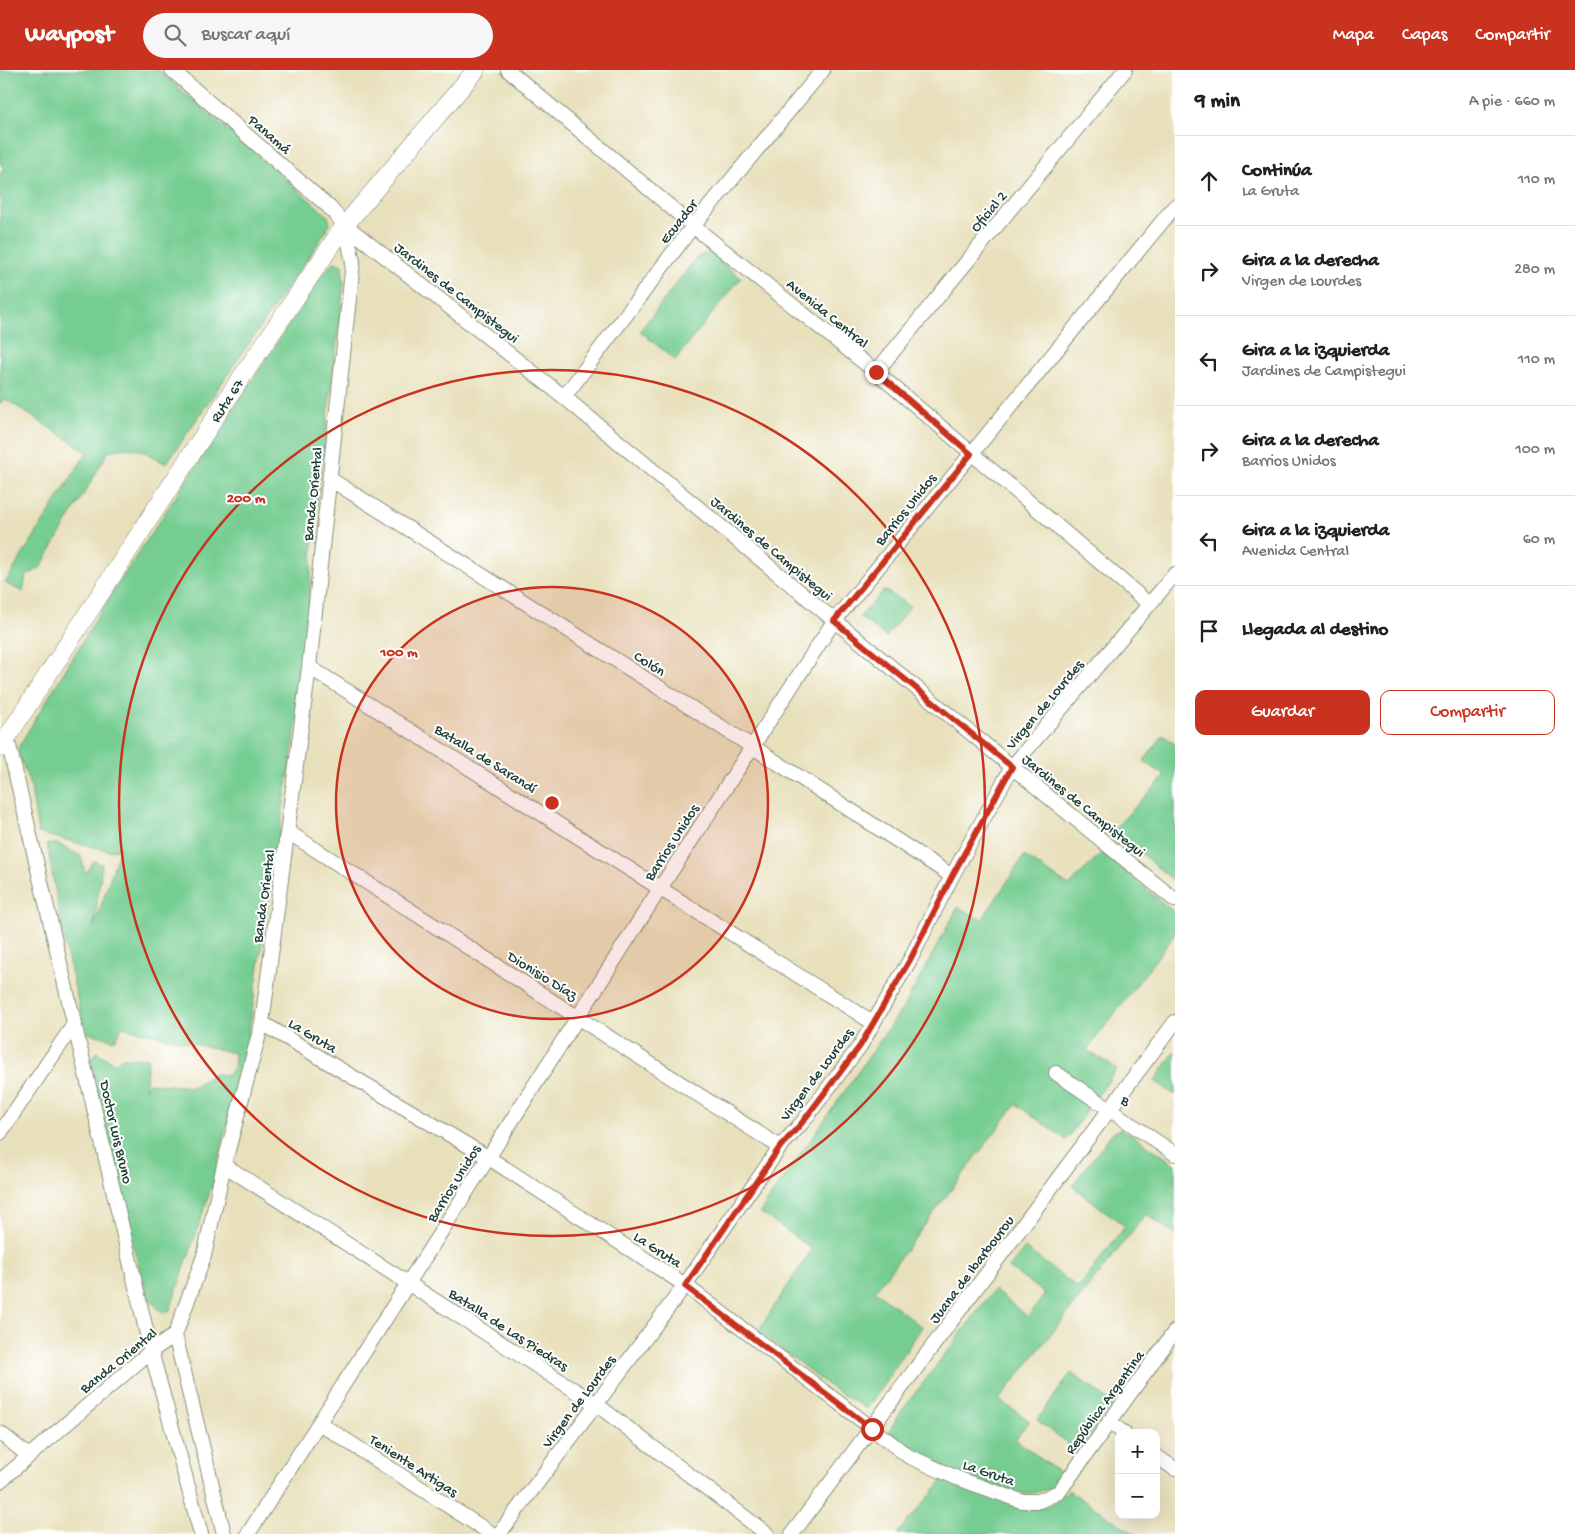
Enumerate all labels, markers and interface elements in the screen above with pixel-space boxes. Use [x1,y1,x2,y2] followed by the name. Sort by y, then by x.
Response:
[143,13,493,58] search box
[25,21,113,50] text: Waypost
[161,21,189,49] icon: search
[201,24,290,47] text: Buscar aquí
[1333,25,1374,46] text: Mapa
[1402,25,1447,46] text: Capas
[1475,25,1550,46] text: Compartir
[1195,90,1240,115] text: 9 min
[1469,93,1555,112] text: A pie · 660 m
[243,111,294,159] street label: Panamá
[1242,160,1312,183] text: Continúa
[1195,167,1223,195] icon: ahead
[1518,171,1555,190] text: 110 m
[1242,183,1299,202] text: La Gruta
[967,188,1012,236] street label: Oficial 2
[657,195,704,248] street label: Ecuador
[390,239,522,348] street label: Jardines de Campistegui
[1242,250,1379,273] text: Gira a la derecha
[1195,257,1223,285] icon: right
[1514,261,1555,280] text: 280 m
[1242,273,1361,292] text: Virgen de Lourdes
[782,276,871,353] street label: Avenida Central
[1242,340,1389,363] text: Gira a la izquierda
[1195,347,1223,375] icon: left
[1518,351,1555,370] text: 110 m
[865,361,888,384] route end
[1242,363,1406,382] text: Jardines de Campistegui
[207,375,249,426] street label: Ruta 67
[1242,430,1379,453] text: Gira a la derecha
[1195,437,1223,465] icon: right
[1515,441,1555,460] text: 100 m
[300,447,328,543] street label: Banda Oriental
[1242,453,1336,472] text: Barrios Unidos
[871,470,941,551] street label: Barrios Unidos
[227,490,266,508] text: 200 m
[706,493,835,606] street label: Jardines de Campistegui
[1242,520,1389,543] text: Gira a la izquierda
[1195,527,1223,555] icon: left
[1523,531,1555,550] text: 60 m
[1242,543,1349,562] text: Avenida Central
[1195,617,1223,645] icon: arrive
[1242,619,1388,642] text: Llegada al destino
[379,644,418,662] text: 100 m
[630,648,668,681] street label: Colón
[1002,656,1089,755] street label: Virgen de Lourdes
[1195,690,1370,735] button: Guardar
[1380,690,1555,735] button: Compartir
[430,721,540,799] street label: Batalla de Sarandí
[1017,751,1148,862] street label: Jardines de Campistegui
[543,794,561,812] centre of rings
[641,801,704,886] street label: Barrios Unidos
[249,848,280,945] street label: Banda Oriental
[503,948,581,1006] street label: Dionisio Díaz
[284,1015,340,1059] street label: La Gruta
[776,1025,859,1126] street label: Virgen de Lourdes
[94,1078,136,1186] street label: Doctor Luis Bruno
[1116,1091,1133,1111] street label: B
[423,1142,486,1227] street label: Barrios Unidos
[926,1213,1019,1328] street label: Juana de Ibarbourou
[630,1229,685,1273] street label: La Gruta
[444,1285,572,1376] street label: Batalla de Las Piedras
[76,1325,161,1399] street label: Banda Oriental
[1062,1347,1150,1459] street label: República Argentina
[538,1352,621,1453] street label: Virgen de Lourdes
[861,1418,884,1441] route start
[1115,1429,1160,1519] map controls
[1115,1429,1160,1474] button: +
[364,1431,461,1502] street label: Teniente Artigas
[960,1457,1017,1491] street label: La Gruta
[1115,1474,1160,1519] button: −

